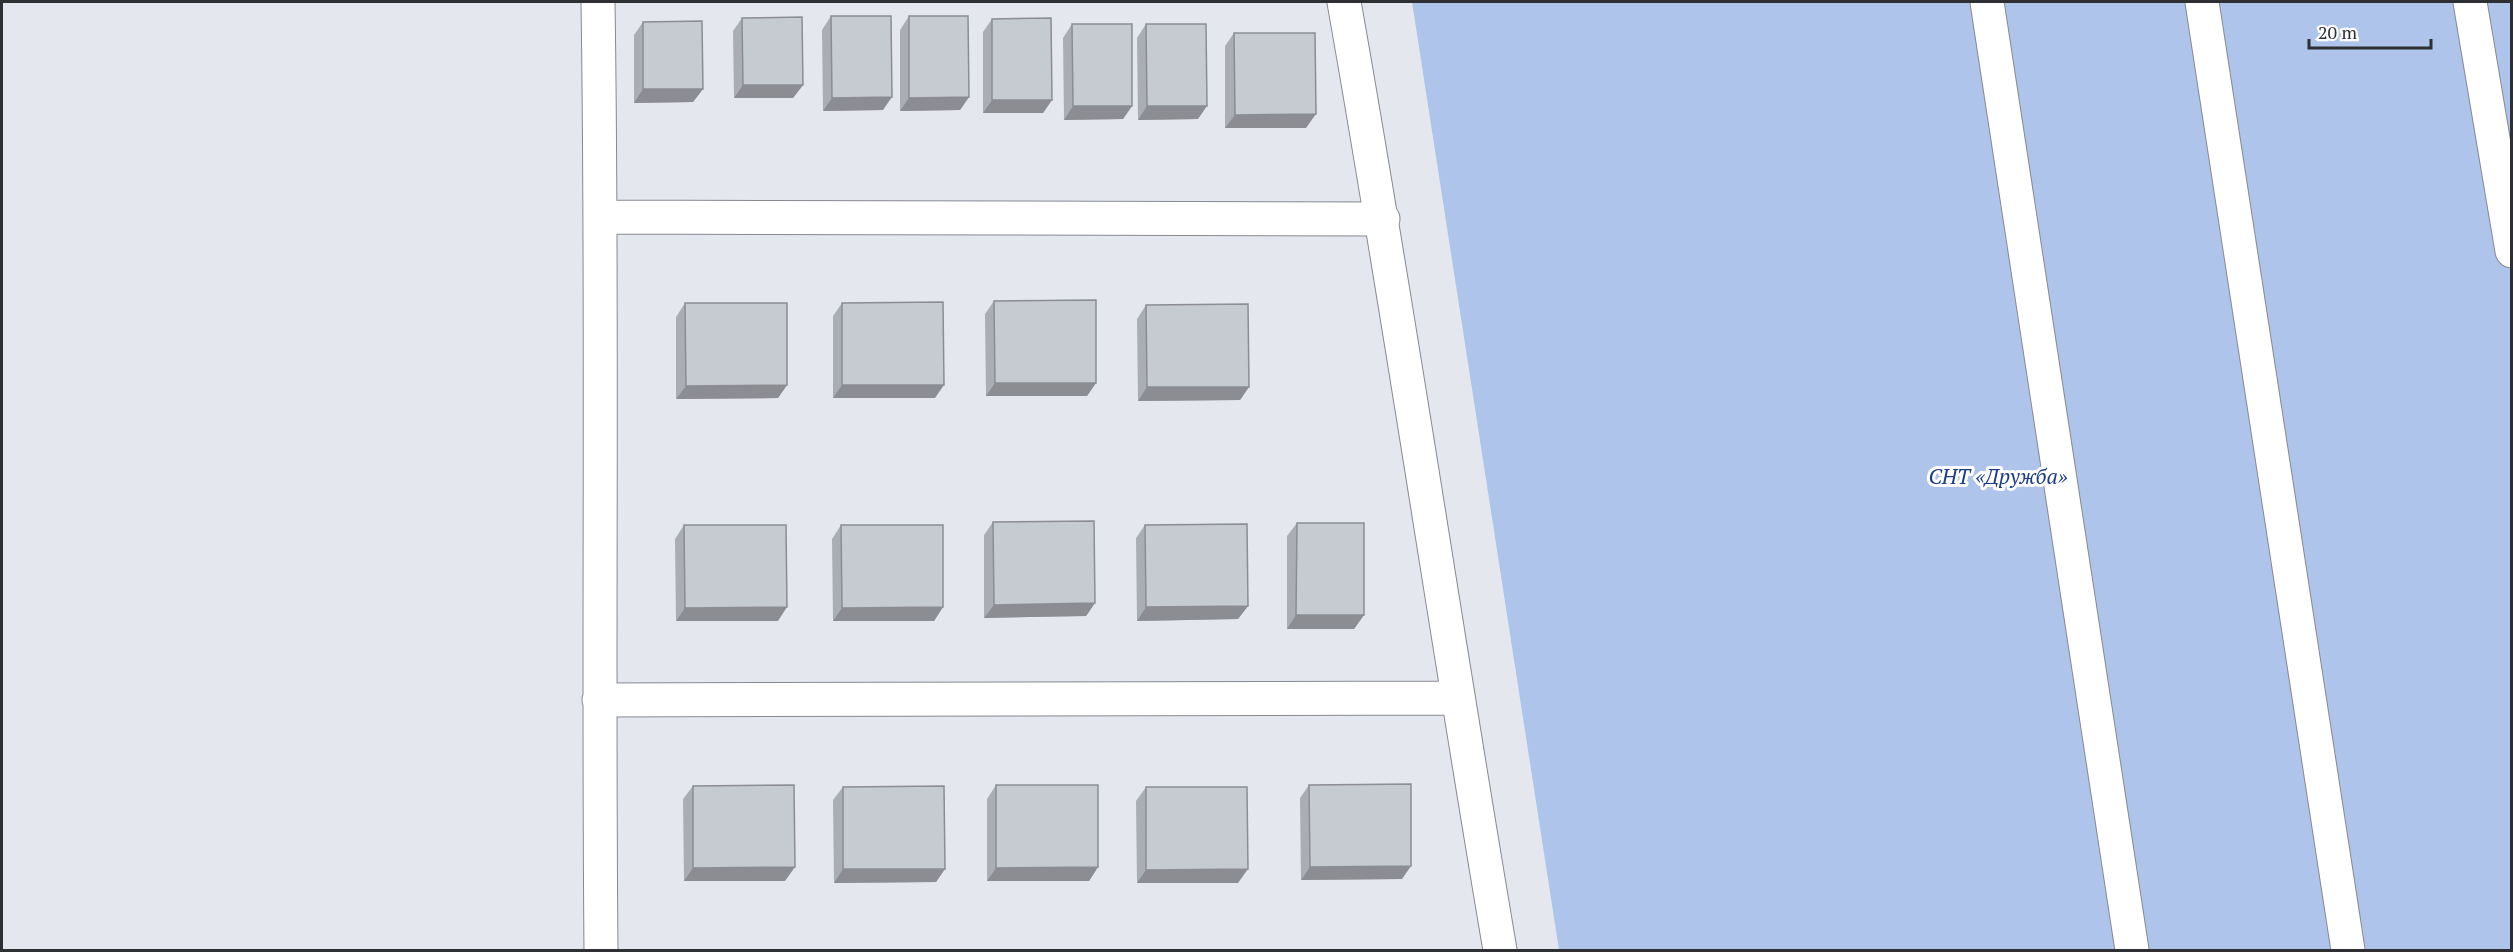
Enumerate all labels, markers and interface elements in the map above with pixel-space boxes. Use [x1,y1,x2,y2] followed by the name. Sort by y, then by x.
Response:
[2309,12,2430,50] scale bar
[2318,20,2358,44] text: 20 m
[1929,462,2068,490] park label: СНТ «Дружба»

